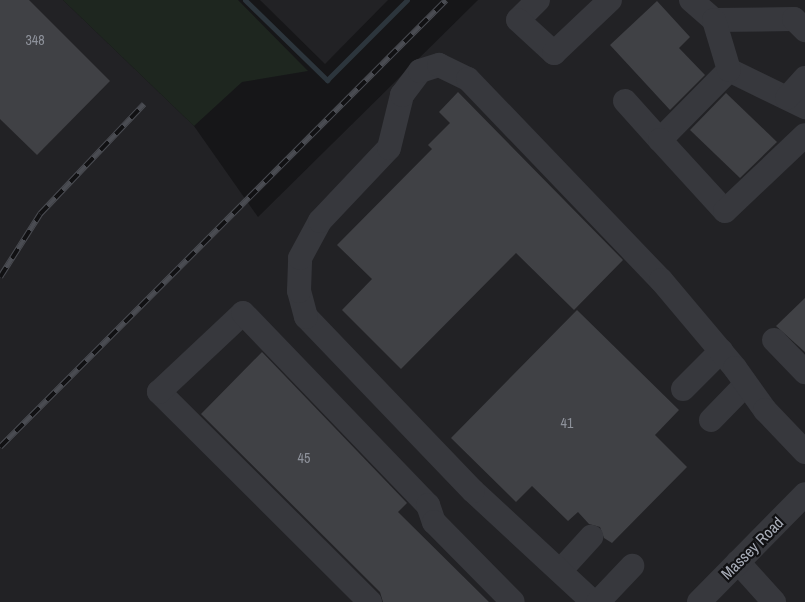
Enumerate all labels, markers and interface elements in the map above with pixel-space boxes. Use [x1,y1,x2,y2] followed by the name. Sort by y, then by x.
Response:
[25,32,45,48] house number: 348
[561,415,573,431] house number: 41
[298,450,310,466] house number: 45
[717,513,787,583] street label: Massey Road

